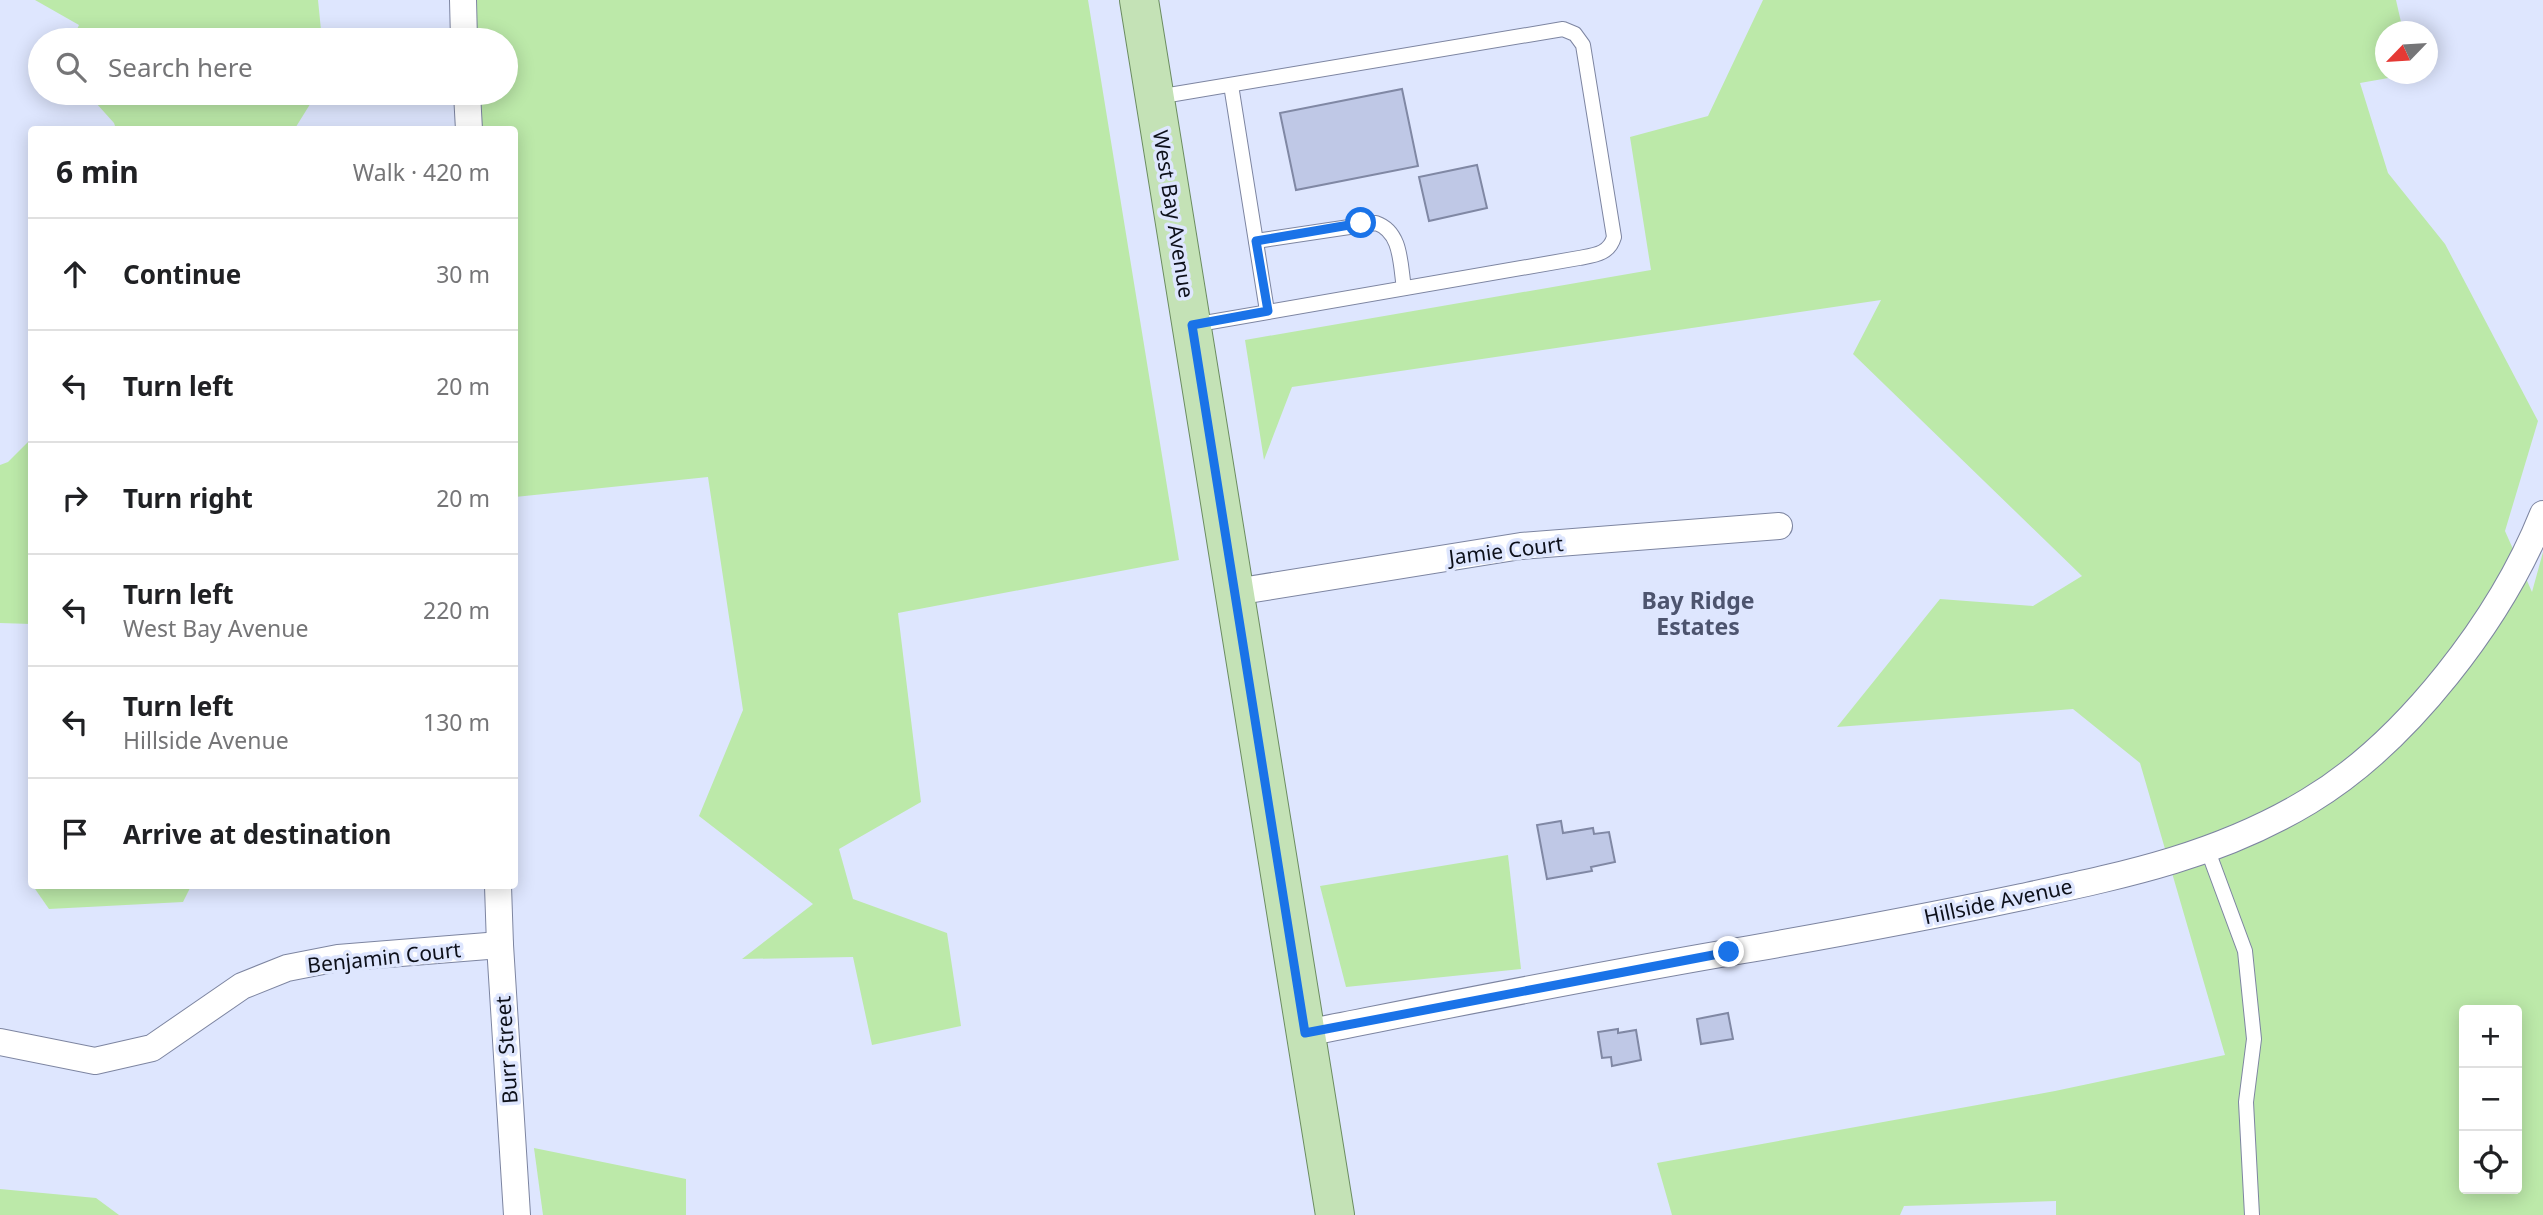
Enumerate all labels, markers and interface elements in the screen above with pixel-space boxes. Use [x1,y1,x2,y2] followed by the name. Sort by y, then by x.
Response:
[2375,21,2438,84] north arrow
[28,28,518,105] search box
[52,48,90,86] icon: search
[108,49,253,85] text: Search here
[1147,128,1201,300] street label: West Bay Avenue
[56,151,139,192] text: 6 min
[353,156,490,188] text: Walk · 420 m
[1345,207,1376,238] route start
[56,255,94,293] icon: ahead
[123,256,241,292] text: Continue
[436,258,490,290] text: 30 m
[56,367,94,405] icon: left
[123,368,234,404] text: Turn left
[436,370,490,402] text: 20 m
[56,479,94,517] icon: right
[123,480,253,516] text: Turn right
[436,482,490,514] text: 20 m
[1445,529,1565,571] street label: Jamie Court
[123,576,234,612] text: Turn left
[1642,584,1754,642] district label: Bay Ridge Estates
[56,591,94,629] icon: left
[423,594,490,626] text: 220 m
[123,612,309,644] text: West Bay Avenue
[123,688,234,724] text: Turn left
[56,703,94,741] icon: left
[423,706,490,738] text: 130 m
[123,724,289,756] text: Hillside Avenue
[56,815,94,853] icon: arrive
[123,816,392,852] text: Arrive at destination
[1921,872,2075,930] street label: Hillside Avenue
[306,935,463,979] street label: Benjamin Court
[1713,936,1744,967] route end
[488,995,524,1105] street label: Burr Street
[2459,1005,2522,1194] map controls
[2459,1005,2522,1068] button: +
[2459,1068,2522,1131] button: −
[2459,1131,2522,1194] button: locate

